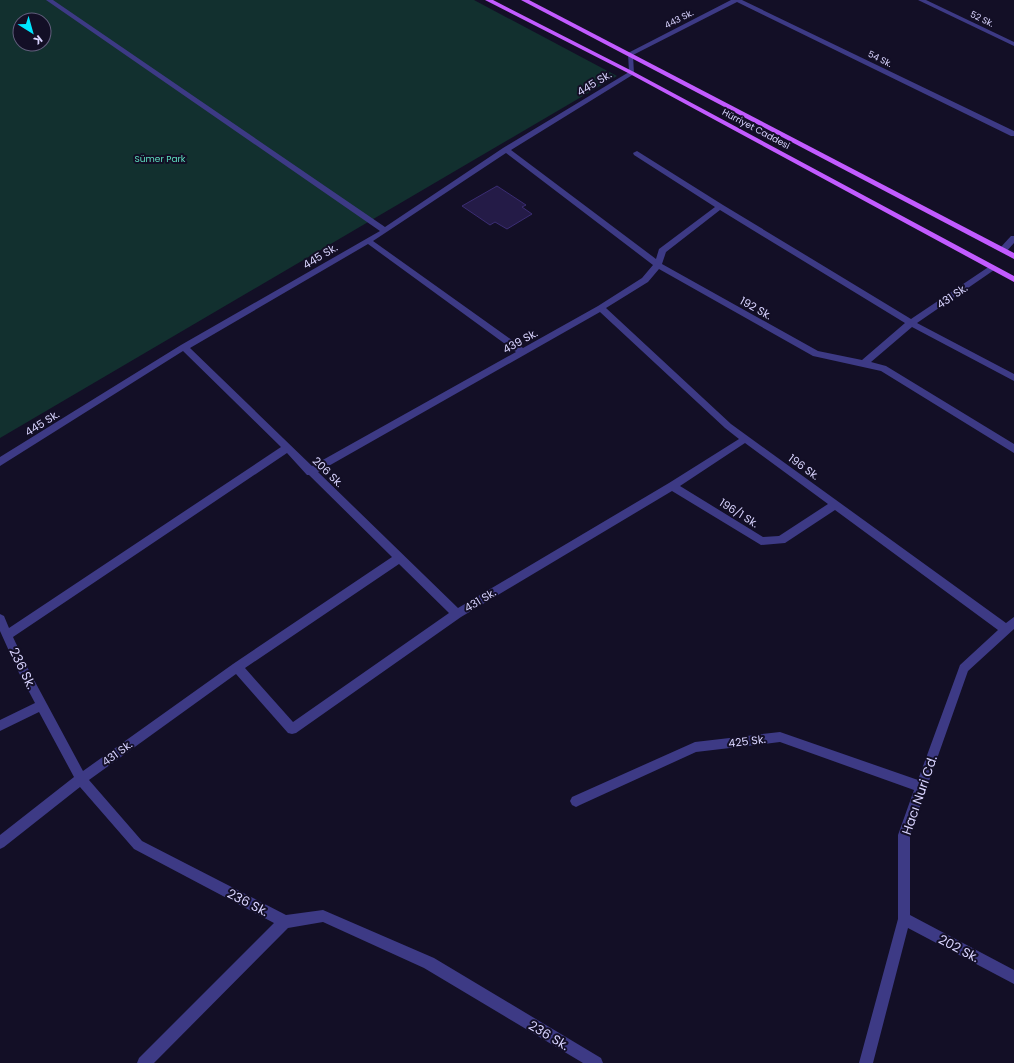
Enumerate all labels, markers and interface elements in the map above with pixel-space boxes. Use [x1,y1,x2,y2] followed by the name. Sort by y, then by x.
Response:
[663,7,696,31] street label: 443 Sk.
[968,8,996,30] street label: 52 Sk.
[12,12,52,52] north arrow
[30,31,46,49] text: K
[866,48,894,70] street label: 54 Sk.
[574,66,614,100] street label: 445 Sk.
[720,106,792,152] street label: Hürriyet Caddesi
[135,153,186,165] park label: Sümer Park
[300,239,340,273] street label: 445 Sk.
[933,280,971,312] street label: 431 Sk.
[737,293,775,323] street label: 192 Sk.
[500,325,540,357] street label: 439 Sk.
[22,406,62,440] street label: 445 Sk.
[785,450,823,484] street label: 196 Sk.
[309,453,347,491] street label: 206 Sk.
[716,495,762,531] street label: 196/1 Sk.
[461,584,499,616] street label: 431 Sk.
[4,644,41,692] street label: 236 Sk.
[727,731,767,751] street label: 425 Sk.
[98,736,136,770] street label: 431 Sk.
[897,753,942,837] street label: Hacı Nuri Cd.
[224,884,272,921] street label: 236 Sk.
[935,930,983,967] street label: 202 Sk.
[525,1016,573,1055] street label: 236 Sk.

